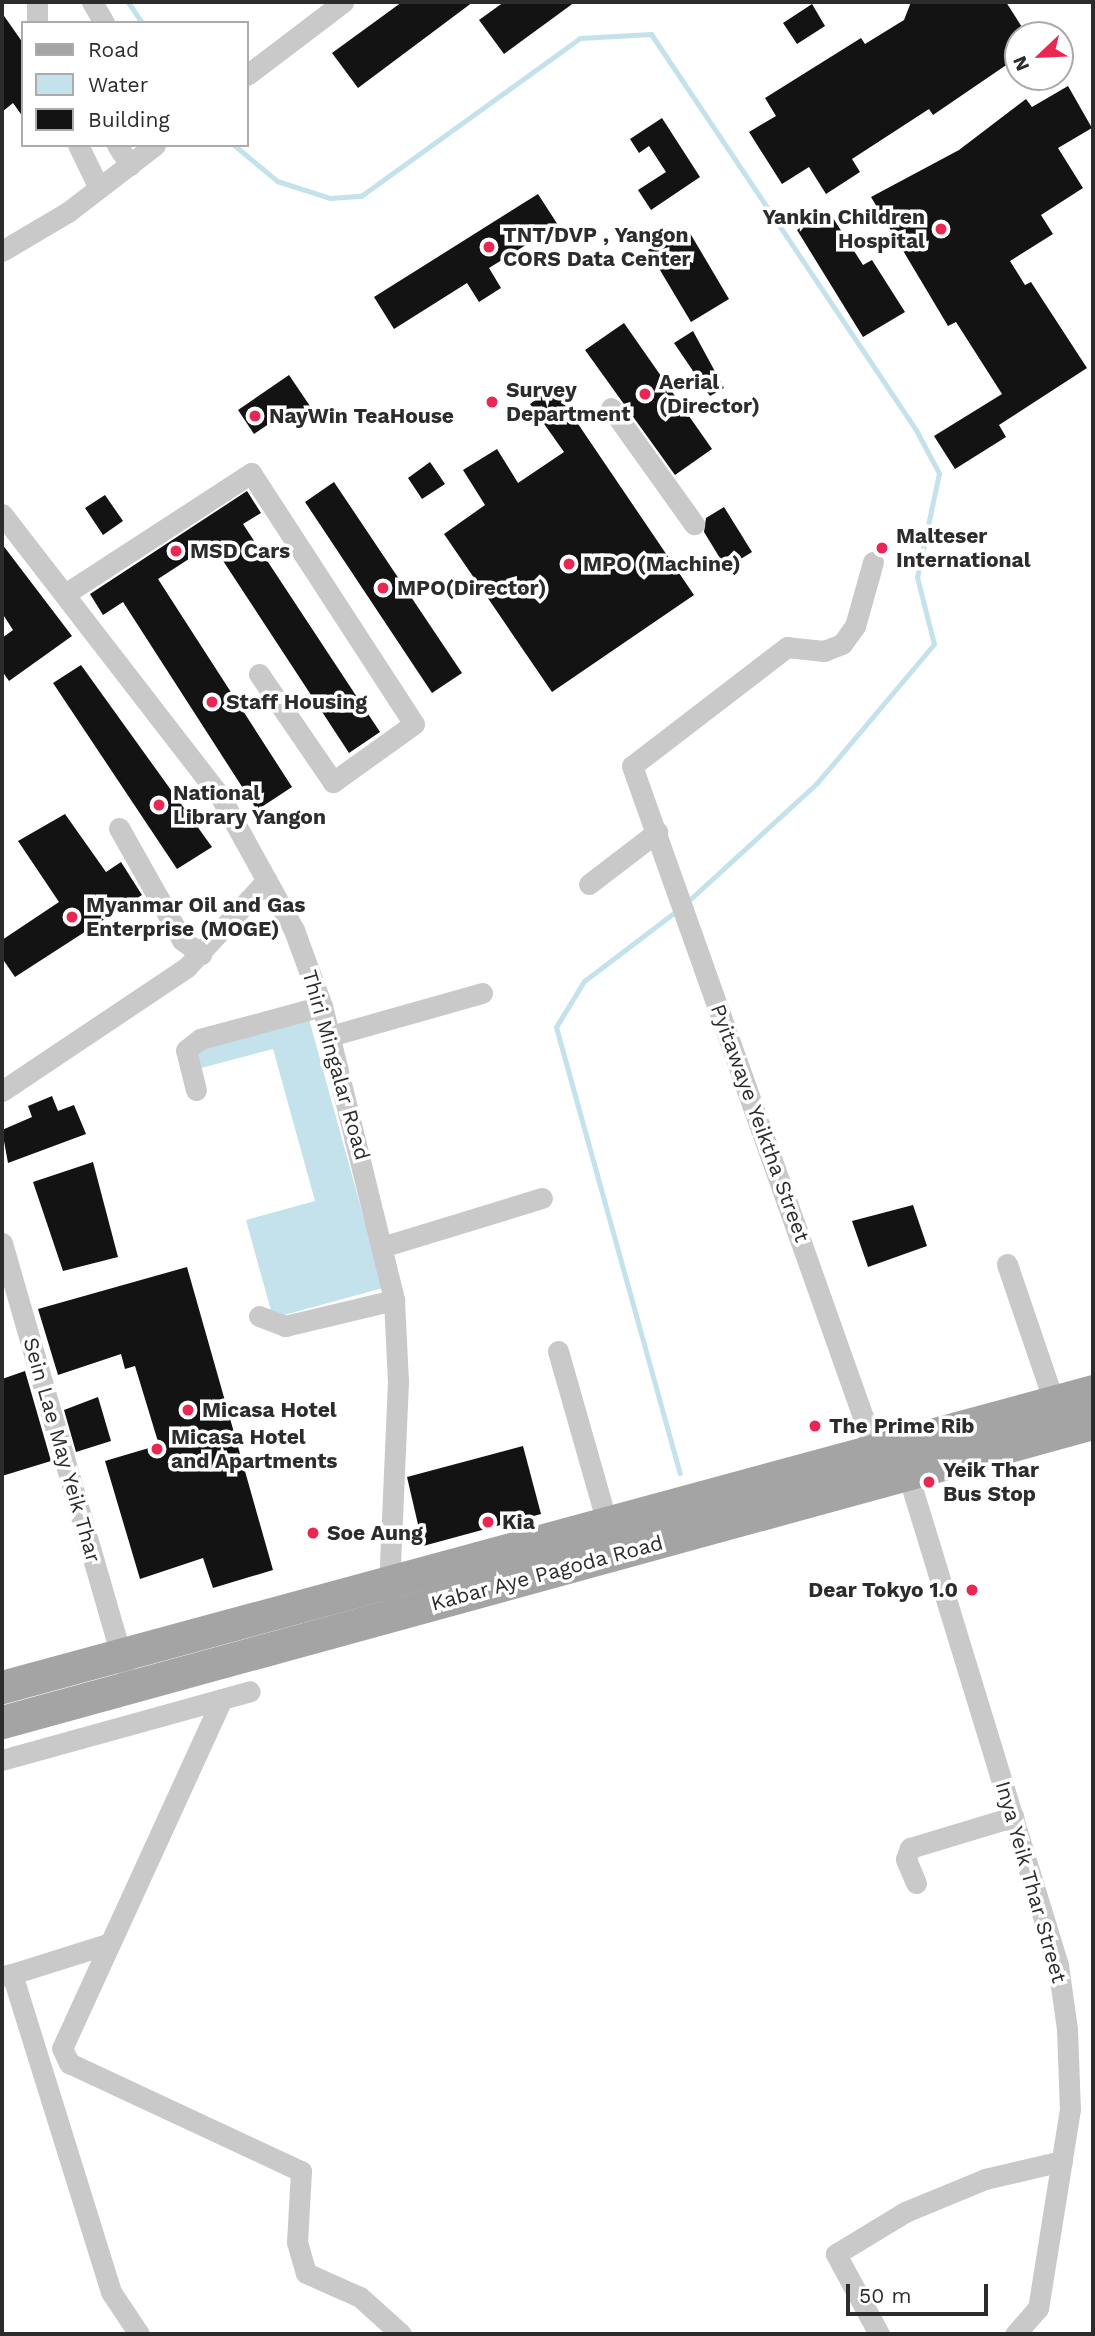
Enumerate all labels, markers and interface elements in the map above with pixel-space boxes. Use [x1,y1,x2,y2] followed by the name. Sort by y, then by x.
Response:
[21,21,248,147] legend
[1004,21,1074,91] north arrow
[88,37,139,62] text: Road
[1008,53,1034,75] text: N
[88,72,148,97] text: Water
[88,107,170,132] text: Building
[762,204,925,254] place label: Yankin Children Hospital
[931,219,951,239] marker: Yankin Children Hospital
[503,222,691,272] place label: TNT/DVP , Yangon CORS Data Center
[481,239,497,255] marker: TNT/DVP , Yangon CORS Data Center
[659,369,760,419] place label: Aerial (Director)
[506,377,630,427] place label: Survey Department
[637,386,653,402] marker: Aerial (Director)
[484,394,500,410] marker: Survey Department
[269,403,454,429] place label: NayWin TeaHouse
[247,408,263,424] marker: NayWin TeaHouse
[896,523,1031,573] place label: Malteser International
[190,538,290,564] place label: MSD Cars
[874,540,890,556] marker: Malteser International
[168,543,184,559] marker: MSD Cars
[583,551,741,577] place label: MPO (Machine)
[561,556,577,572] marker: MPO (Machine)
[397,575,547,601] place label: MPO(Director)
[375,580,391,596] marker: MPO(Director)
[226,689,367,715] place label: Staff Housing
[204,694,220,710] marker: Staff Housing
[173,780,327,830] place label: National Library Yangon
[151,797,167,813] marker: National Library Yangon
[86,892,306,942] place label: Myanmar Oil and Gas Enterprise (MOGE)
[64,909,80,925] marker: Myanmar Oil and Gas Enterprise (MOGE)
[297,967,375,1163] street label: Thiri Mingalar Road
[705,1000,815,1246] street label: Pyitawaye Yeiktha Street
[17,1334,107,1566] street label: Sein Lae May Yeik Thar
[202,1397,337,1423] place label: Micasa Hotel
[180,1402,196,1418] marker: Micasa Hotel
[829,1413,975,1439] place label: The Prime Rib
[807,1418,823,1434] marker: The Prime Rib
[171,1424,338,1474] place label: Micasa Hotel and Apartments
[149,1441,165,1457] marker: Micasa Hotel and Apartments
[943,1457,1040,1507] place label: Yeik Thar Bus Stop
[921,1474,937,1490] marker: Yeik Thar Bus Stop
[502,1509,535,1535] place label: Kia
[480,1514,496,1530] marker: Kia
[327,1520,423,1546] place label: Soe Aung
[305,1525,321,1541] marker: Soe Aung
[427,1530,667,1616] street label: Kabar Aye Pagoda Road
[807,1577,958,1603] place label: Dear Tokyo 1.0
[964,1582,980,1598] marker: Dear Tokyo 1.0
[990,1777,1072,1987] street label: Inya Yeik Thar Street
[850,2270,992,2314] scale bar
[859,2283,911,2308] text: 50 m

